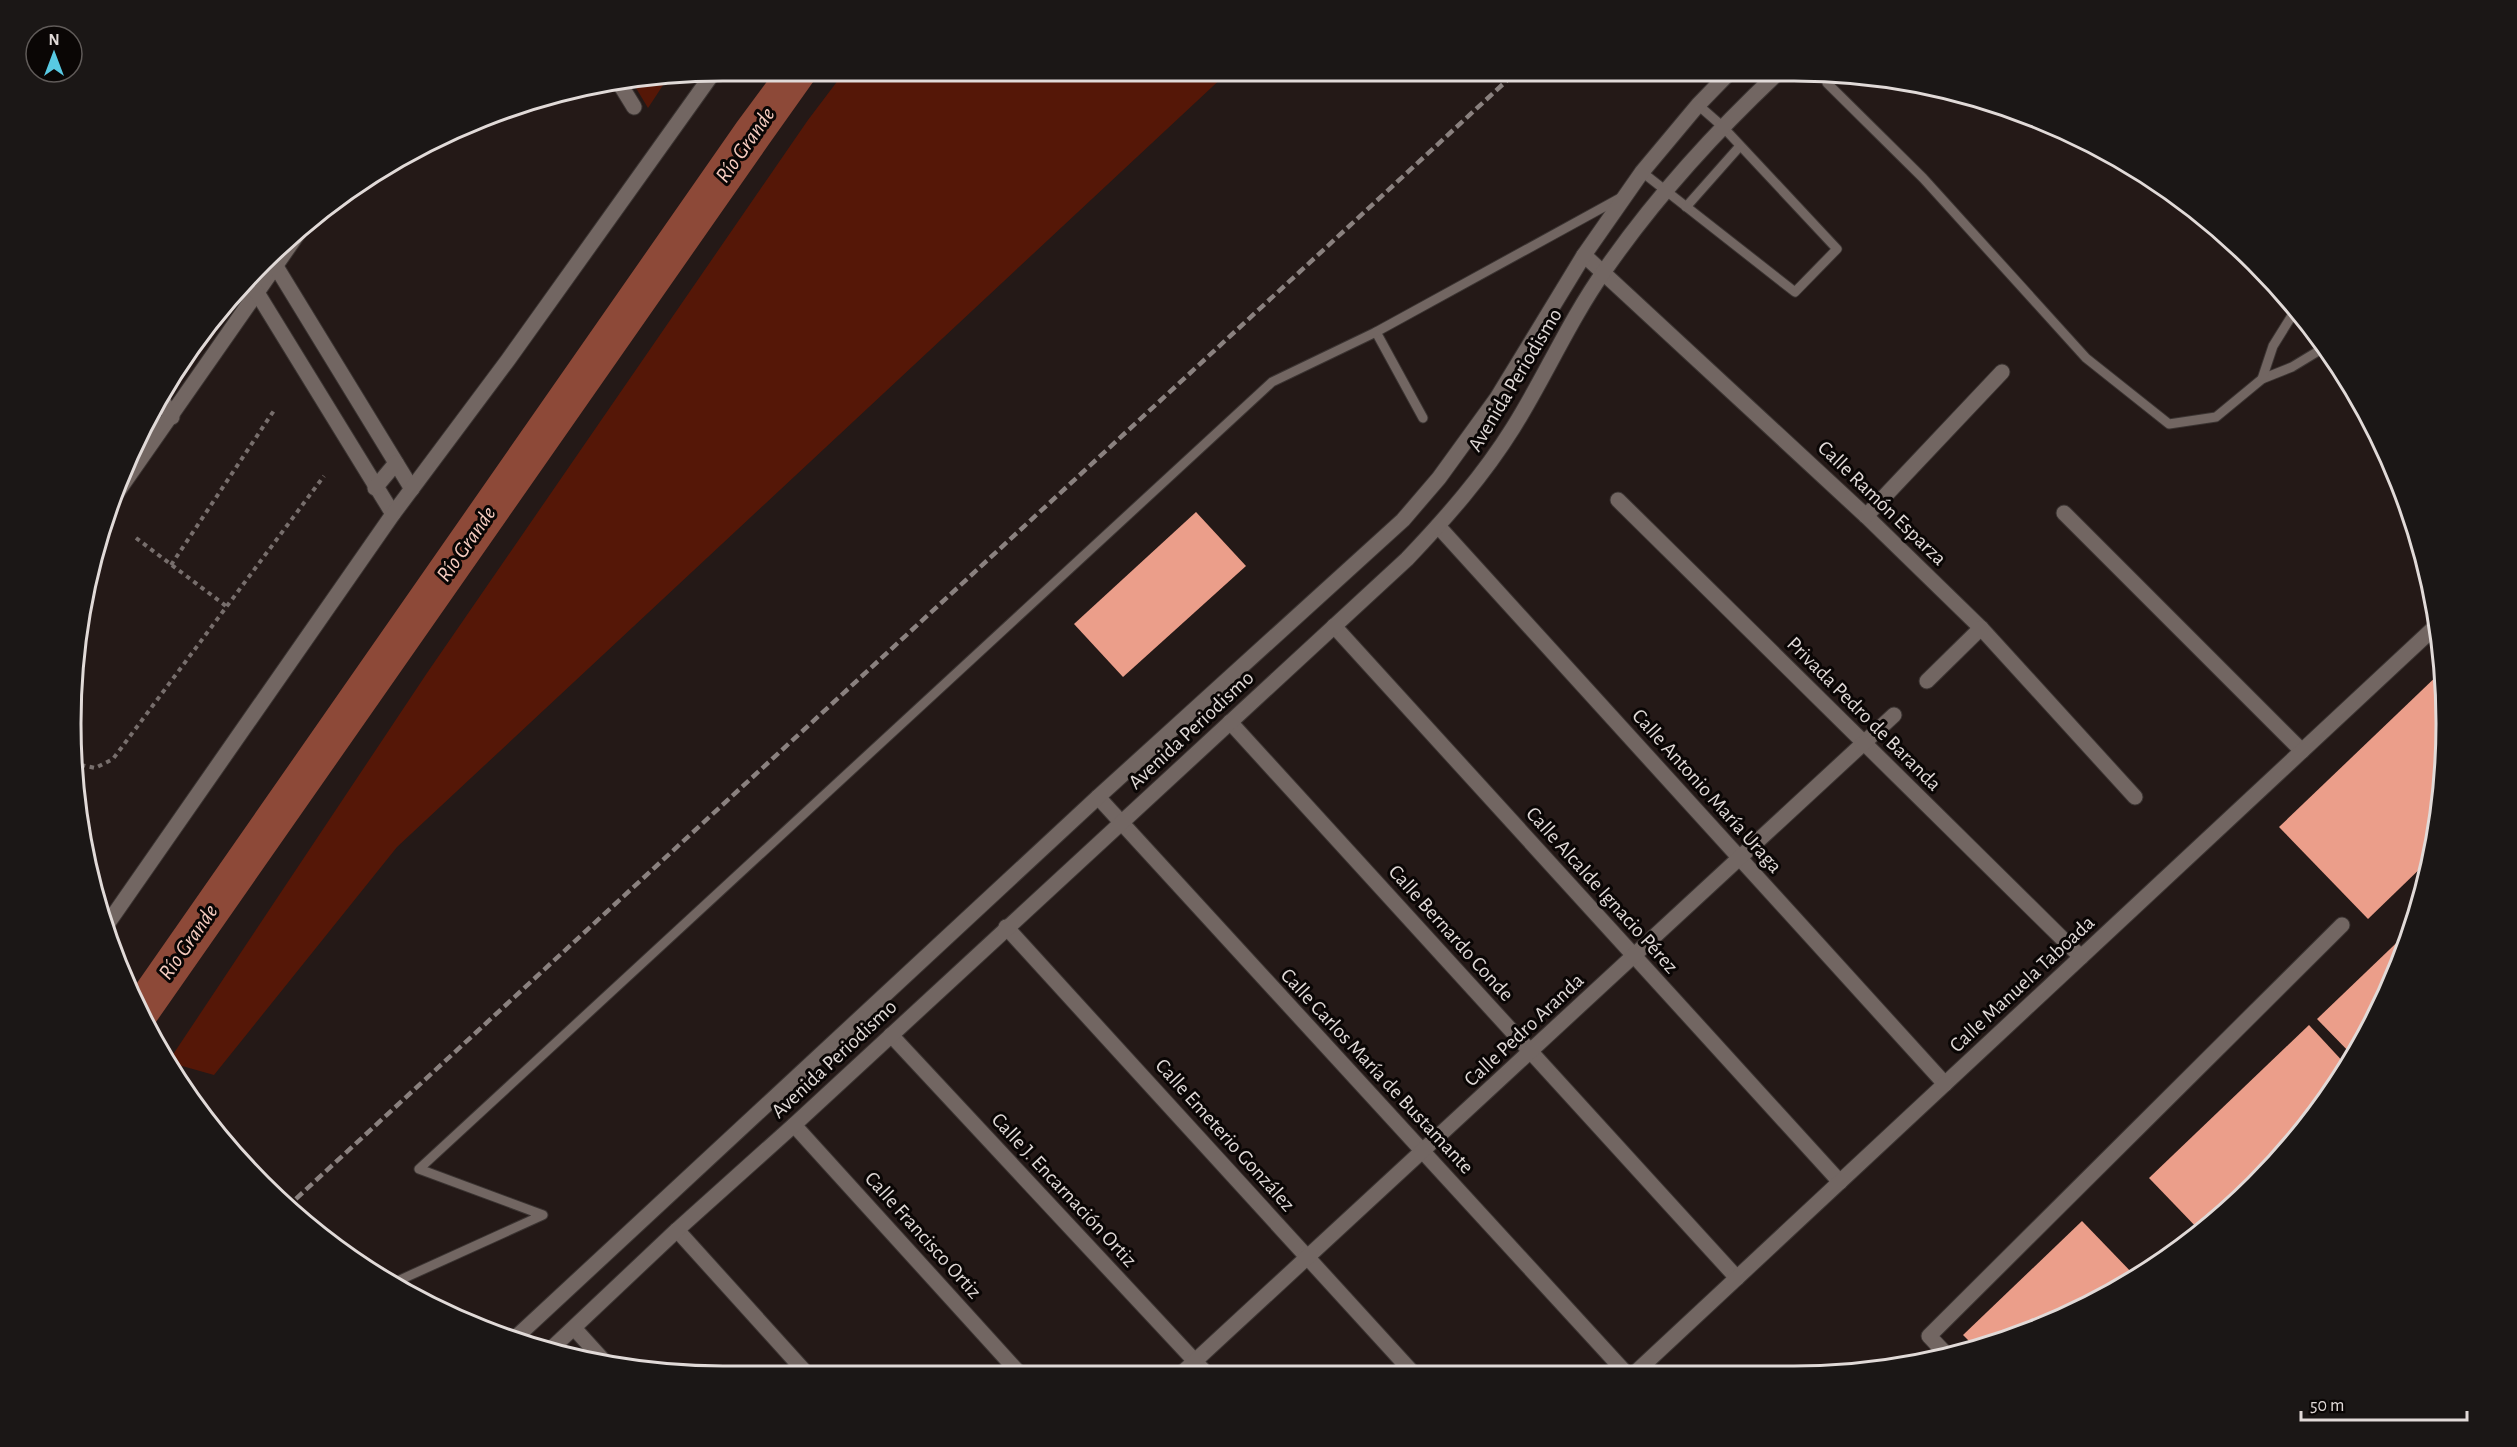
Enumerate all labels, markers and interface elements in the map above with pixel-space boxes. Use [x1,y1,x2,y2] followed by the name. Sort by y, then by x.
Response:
[24,24,84,84] north arrow
[48,32,60,48] text: N
[711,103,779,187] water label: Río Grande
[1464,305,1566,455] street label: Avenida Periodismo
[1814,437,1950,570] street label: Calle Ramón Esparza
[432,502,500,586] water label: Río Grande
[1783,633,1945,795] street label: Privada Pedro de Baranda
[1124,667,1258,793] street label: Avenida Periodismo
[1628,705,1786,877] street label: Calle Antonio María Uraga
[1522,803,1682,977] street label: Calle Alcalde Ignacio Pérez
[1385,861,1517,1005] street label: Calle Bernardo Conde
[154,900,222,984] water label: Río Grande
[1946,911,2099,1056] street label: Calle Manuela Taboada
[1277,964,1477,1178] street label: Calle Carlos María de Bustamante
[1460,969,1588,1090] street label: Calle Pedro Aranda
[767,996,901,1122] street label: Avenida Periodismo
[1151,1055,1299,1215] street label: Calle Emeterio González
[987,1109,1141,1271] street label: Calle J. Encarnación Ortiz
[861,1168,985,1302] street label: Calle Francisco Ortiz
[2301,1384,2468,1422] scale bar
[2310,1397,2344,1415] text: 50 m

